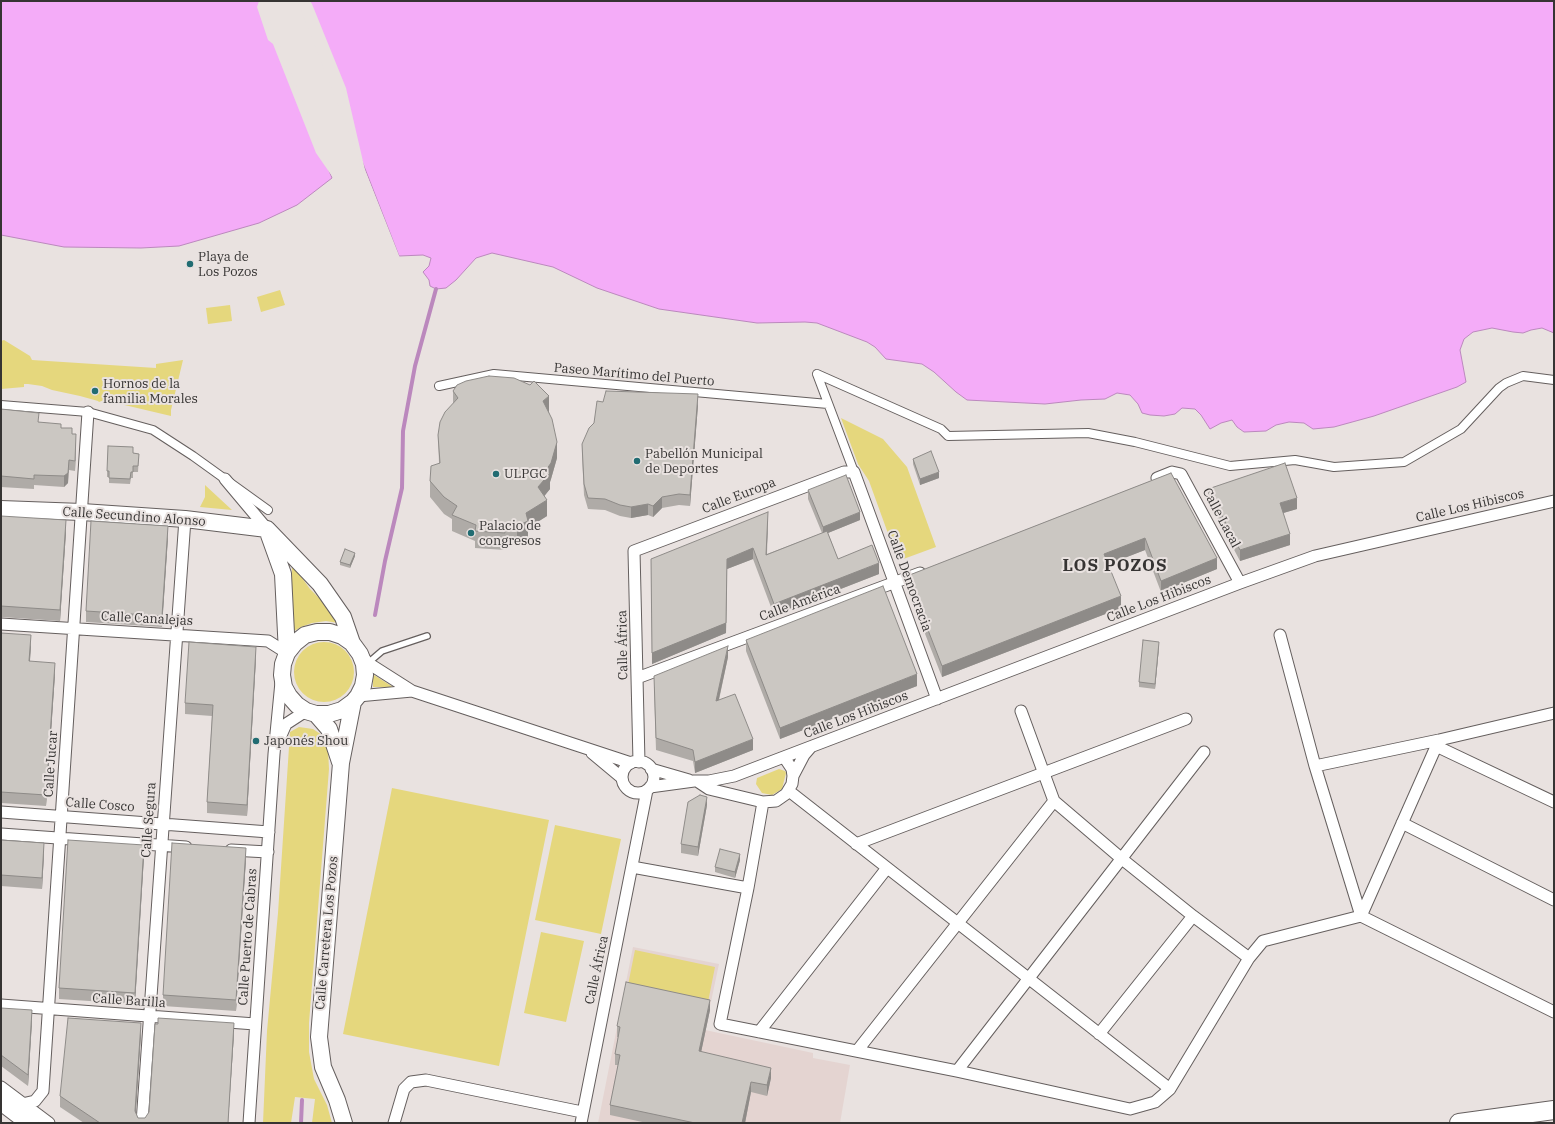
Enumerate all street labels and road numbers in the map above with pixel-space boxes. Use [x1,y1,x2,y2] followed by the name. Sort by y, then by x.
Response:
[553,360,715,390] street label: Paseo Marítimo del Puerto
[700,475,778,517] street label: Calle Europa
[1199,485,1243,551] street label: Calle Lacal
[1414,486,1526,526] street label: Calle Los Hibiscos
[62,504,206,530] street label: Calle Secundino Alonso
[883,528,935,634] street label: Calle Democracia
[1105,572,1213,626] street label: Calle Los Hibiscos
[757,581,843,625] street label: Calle América
[101,609,193,629] street label: Calle Canalejas
[615,610,631,680] street label: Calle África
[802,688,910,742] street label: Calle Los Hibiscos
[41,730,61,798] street label: Calle Jucar
[139,782,159,858] street label: Calle Segura
[65,795,135,815] street label: Calle Cosco
[313,856,341,1010] street label: Calle Carretera Los Pozos
[235,868,261,1006] street label: Calle Puerto de Cabras
[582,934,612,1006] street label: Calle África
[92,991,166,1011] street label: Calle Barilla

